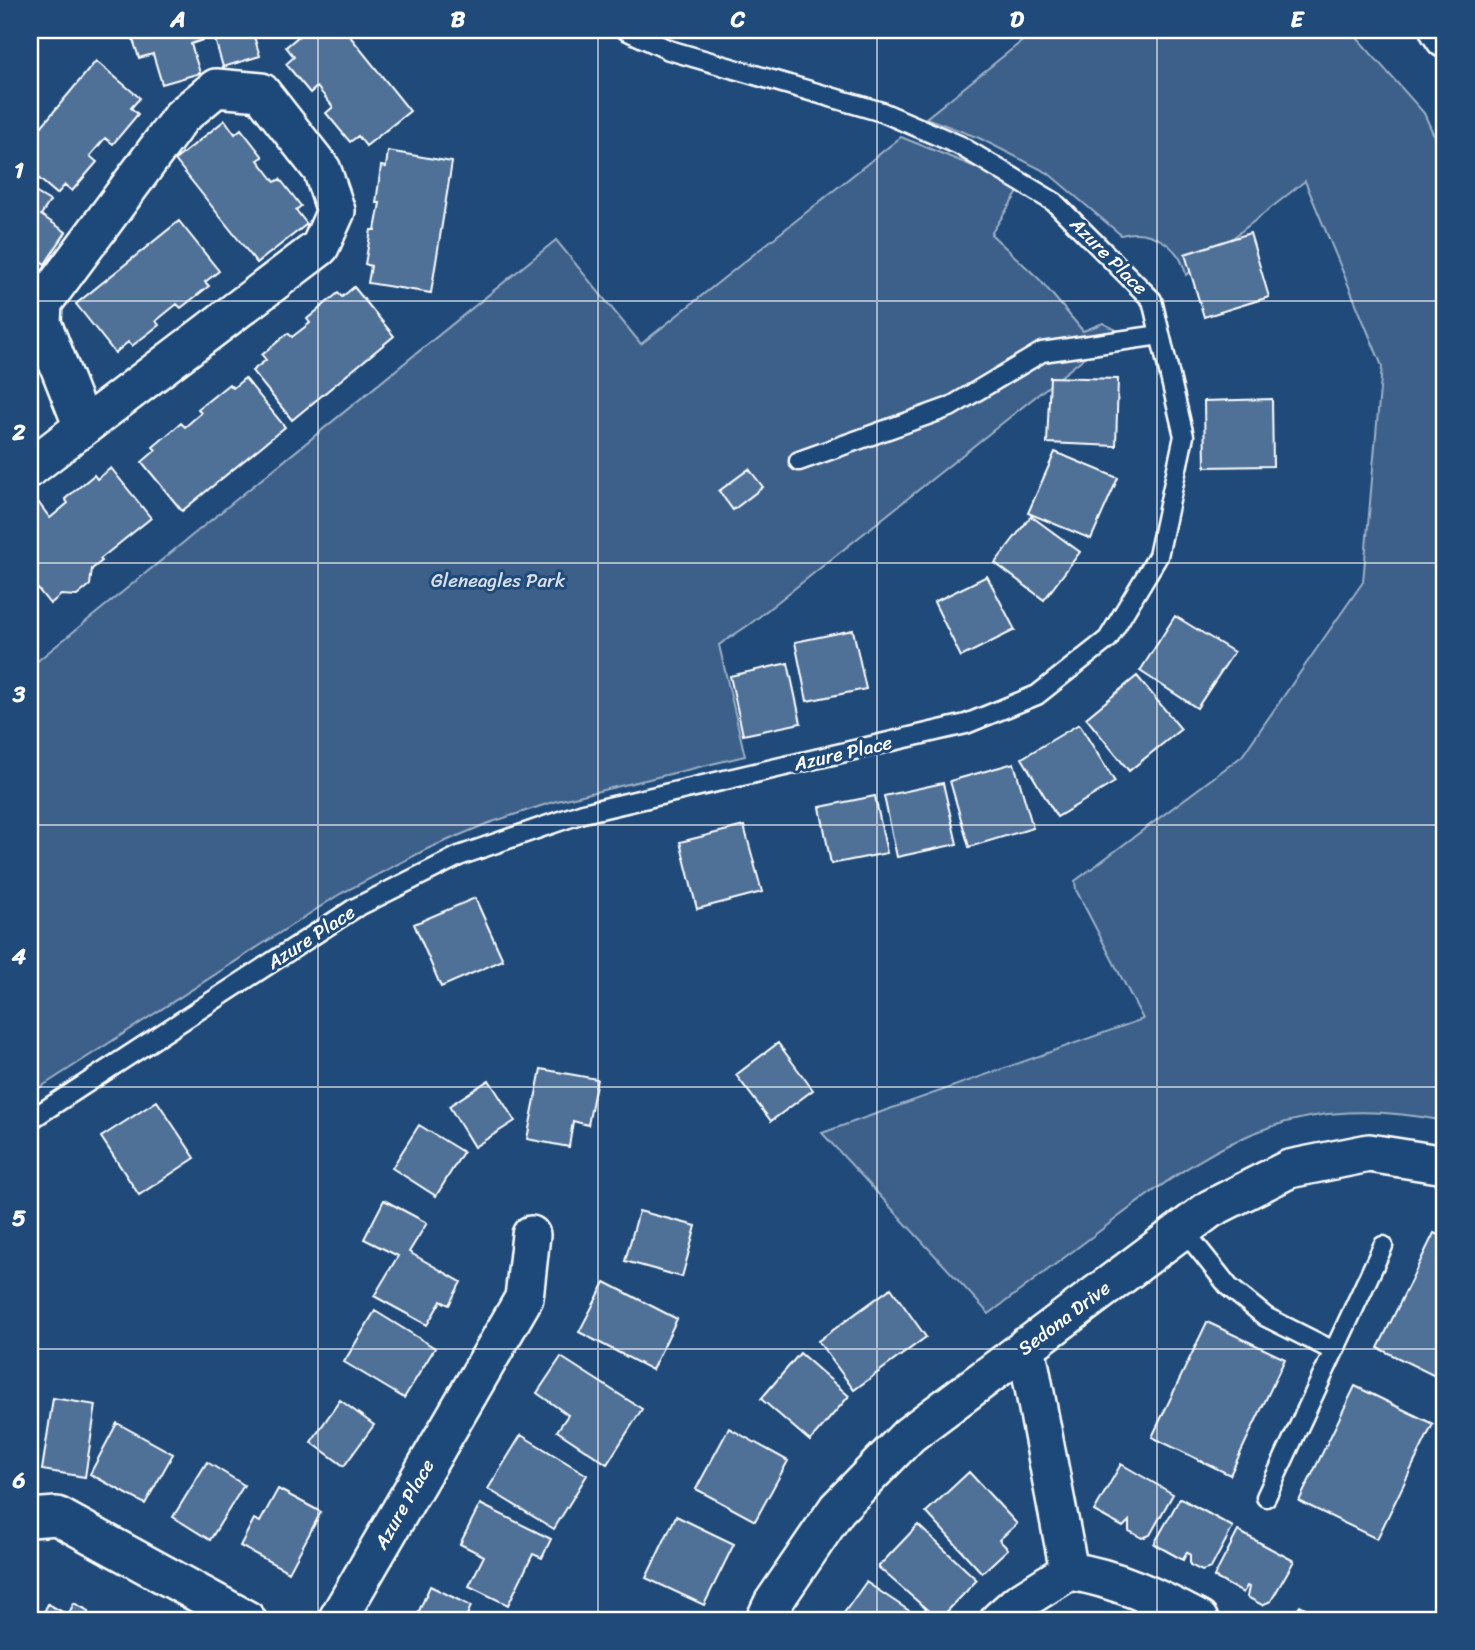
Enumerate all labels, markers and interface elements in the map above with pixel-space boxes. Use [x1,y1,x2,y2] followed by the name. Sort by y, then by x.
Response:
[169,0,186,40] text: A
[451,0,466,40] text: B
[730,0,746,40] text: C
[1010,0,1025,40] text: D
[1291,0,1306,40] text: E
[14,150,24,191] text: 1
[1061,208,1156,303] street label: Azure Place
[11,412,26,453] text: 2
[431,564,566,597] park label: Gleneagles Park
[12,674,26,715] text: 3
[790,726,896,781] street label: Azure Place
[259,896,362,979] street label: Azure Place
[11,936,27,977] text: 4
[12,1198,26,1239] text: 5
[1011,1272,1118,1364] street label: Sedona Drive
[364,1452,443,1556] street label: Azure Place
[11,1460,26,1501] text: 6

